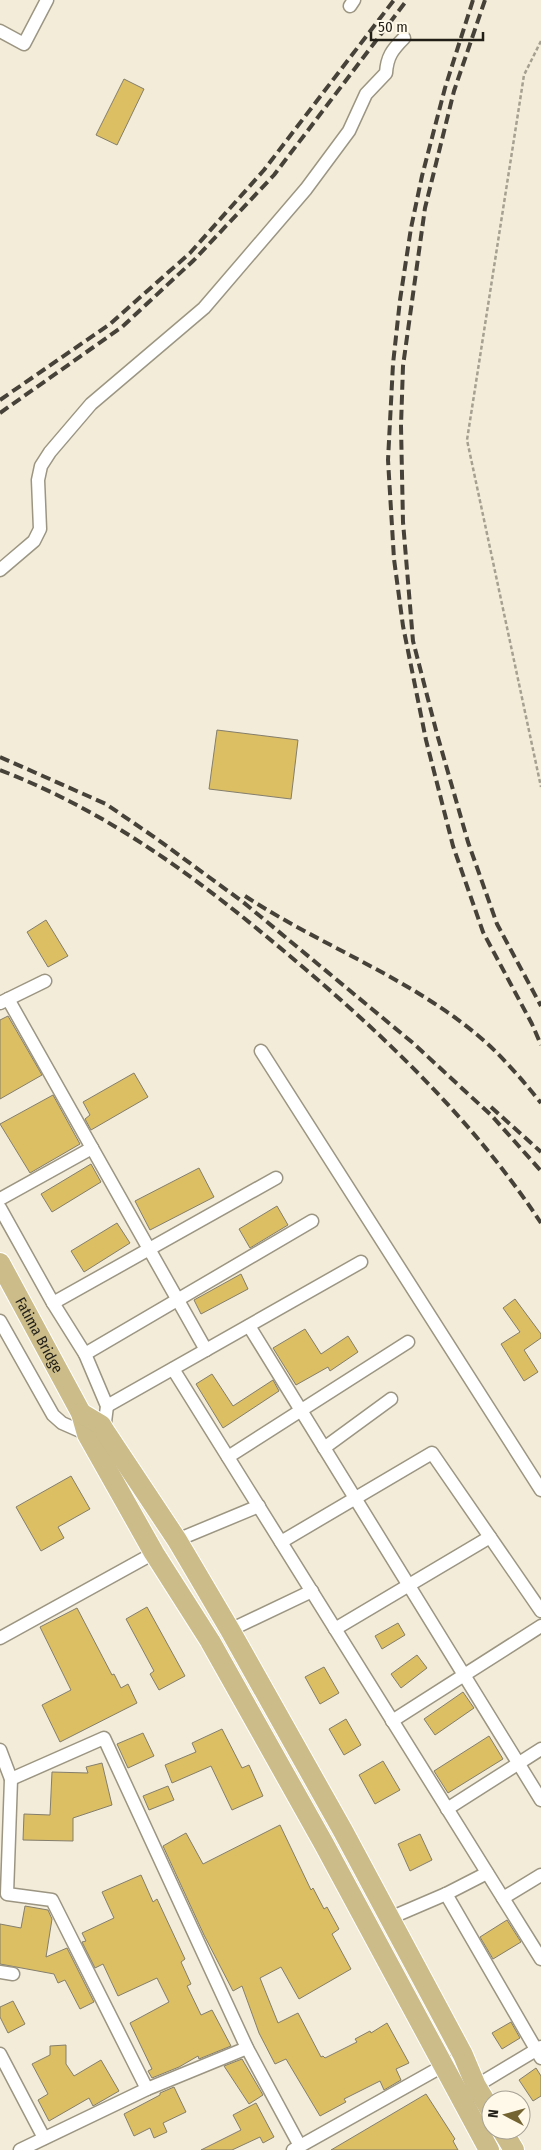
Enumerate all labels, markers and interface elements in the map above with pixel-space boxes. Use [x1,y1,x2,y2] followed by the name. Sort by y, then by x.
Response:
[371,10,484,42] scale bar
[378,18,408,36] text: 50 m
[11,1294,67,1376] street label: Fatima Bridge
[481,2090,531,2140] north arrow
[485,2109,502,2119] text: N

